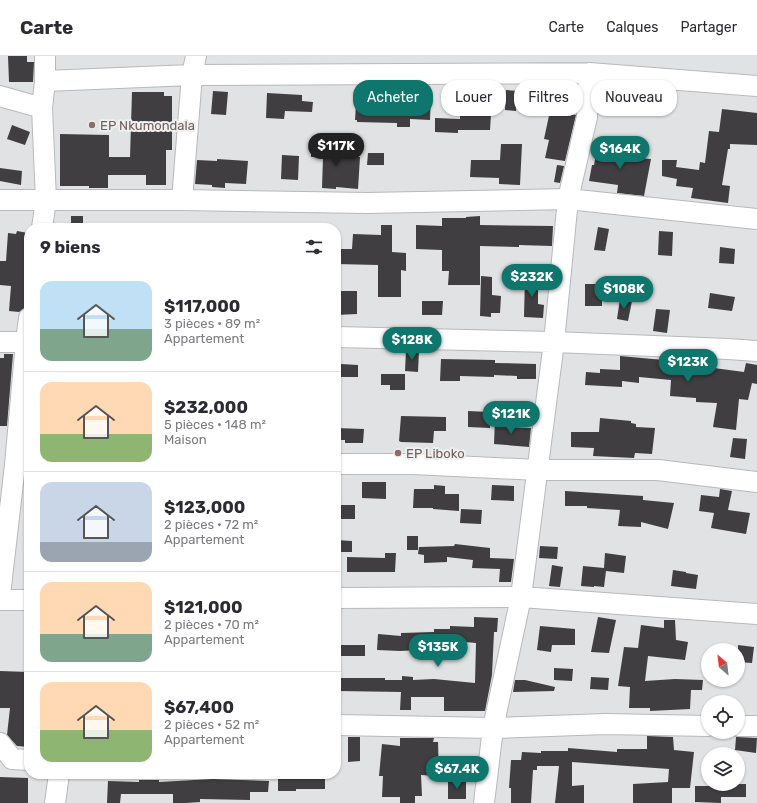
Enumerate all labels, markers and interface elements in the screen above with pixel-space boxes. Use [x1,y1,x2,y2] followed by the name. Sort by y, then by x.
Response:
[20,16,73,39] text: Carte
[548,19,584,36] text: Carte
[606,19,658,36] text: Calques
[680,19,737,36] text: Partager
[353,80,433,116] chip: Acheter
[441,80,506,116] chip: Louer
[514,80,583,116] chip: Filtres
[591,80,677,116] chip: Nouveau
[100,118,195,133] place label: EP Nkumondala
[87,120,97,130] marker: EP Nkumondala
[308,133,364,167] pin: $117K
[592,136,648,170] pin: $164K
[317,138,355,153] text: $117K
[599,141,641,156] text: $164K
[303,236,325,258] icon: filters
[40,237,101,257] text: 9 biens
[504,264,560,298] pin: $232K
[511,269,553,284] text: $232K
[596,276,652,310] pin: $108K
[603,281,645,296] text: $108K
[164,296,240,316] text: $117,000
[72,297,120,345] icon: home
[164,316,260,331] text: 3 pièces · 89 m²
[384,327,440,361] pin: $128K
[164,331,244,346] text: Appartement
[391,332,433,347] text: $128K
[660,349,716,383] pin: $123K
[668,354,708,369] text: $123K
[164,397,248,417] text: $232,000
[72,398,120,446] icon: home
[483,401,539,435] pin: $121K
[492,406,530,421] text: $121K
[164,417,266,432] text: 5 pièces · 148 m²
[164,432,207,447] text: Maison
[406,446,465,461] place label: EP Liboko
[393,448,403,458] marker: EP Liboko
[164,497,245,517] text: $123,000
[72,498,120,546] icon: home
[164,517,258,532] text: 2 pièces · 72 m²
[164,532,244,547] text: Appartement
[164,597,243,617] text: $121,000
[72,598,120,646] icon: home
[164,617,259,632] text: 2 pièces · 70 m²
[164,632,244,647] text: Appartement
[410,634,466,668] pin: $135K
[418,639,458,654] text: $135K
[701,643,745,687] north arrow
[701,643,745,791] map controls
[701,695,745,739] button: locate
[164,697,234,717] text: $67,400
[72,698,120,746] icon: home
[164,717,259,732] text: 2 pièces · 52 m²
[164,732,244,747] text: Appartement
[701,747,745,791] button: layers
[424,756,490,790] pin: $67.4K
[435,761,479,776] text: $67.4K

